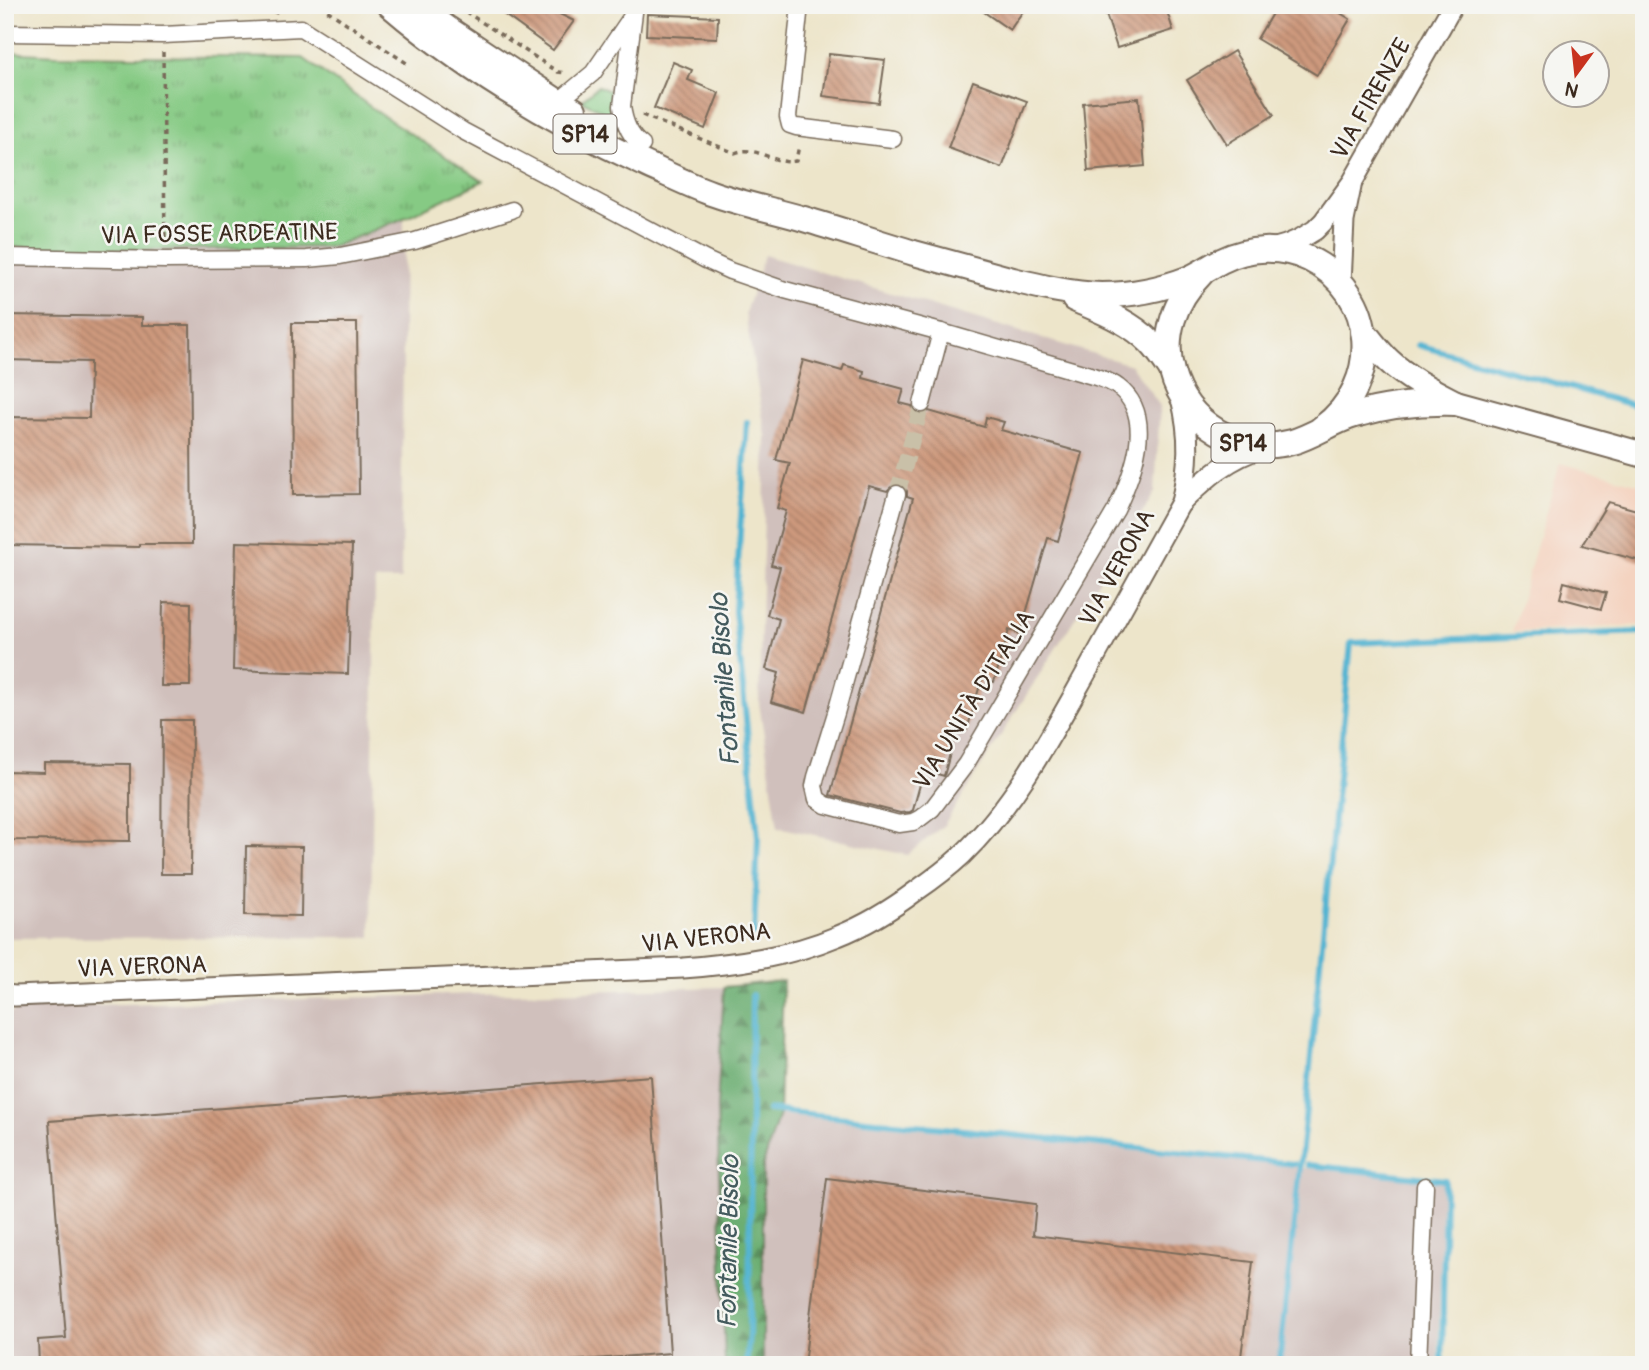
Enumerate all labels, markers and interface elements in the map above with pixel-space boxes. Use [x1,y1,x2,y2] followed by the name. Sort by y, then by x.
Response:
[1325,33,1417,165] street label: VIA FIRENZE
[1540,38,1610,108] north arrow
[1562,76,1581,103] text: N
[554,114,616,154] road number: SP14
[100,217,338,251] street label: VIA FOSSE ARDEATINE
[1212,424,1274,462] road number: SP14
[1073,504,1161,632] street label: VIA VERONA
[703,590,747,768] water label: Fontanile Bisolo
[907,605,1041,795] street label: VIA UNITÀ D'ITALIA
[640,917,772,959] street label: VIA VERONA
[77,950,207,984] street label: VIA VERONA
[711,1153,747,1329] water label: Fontanile Bisolo

